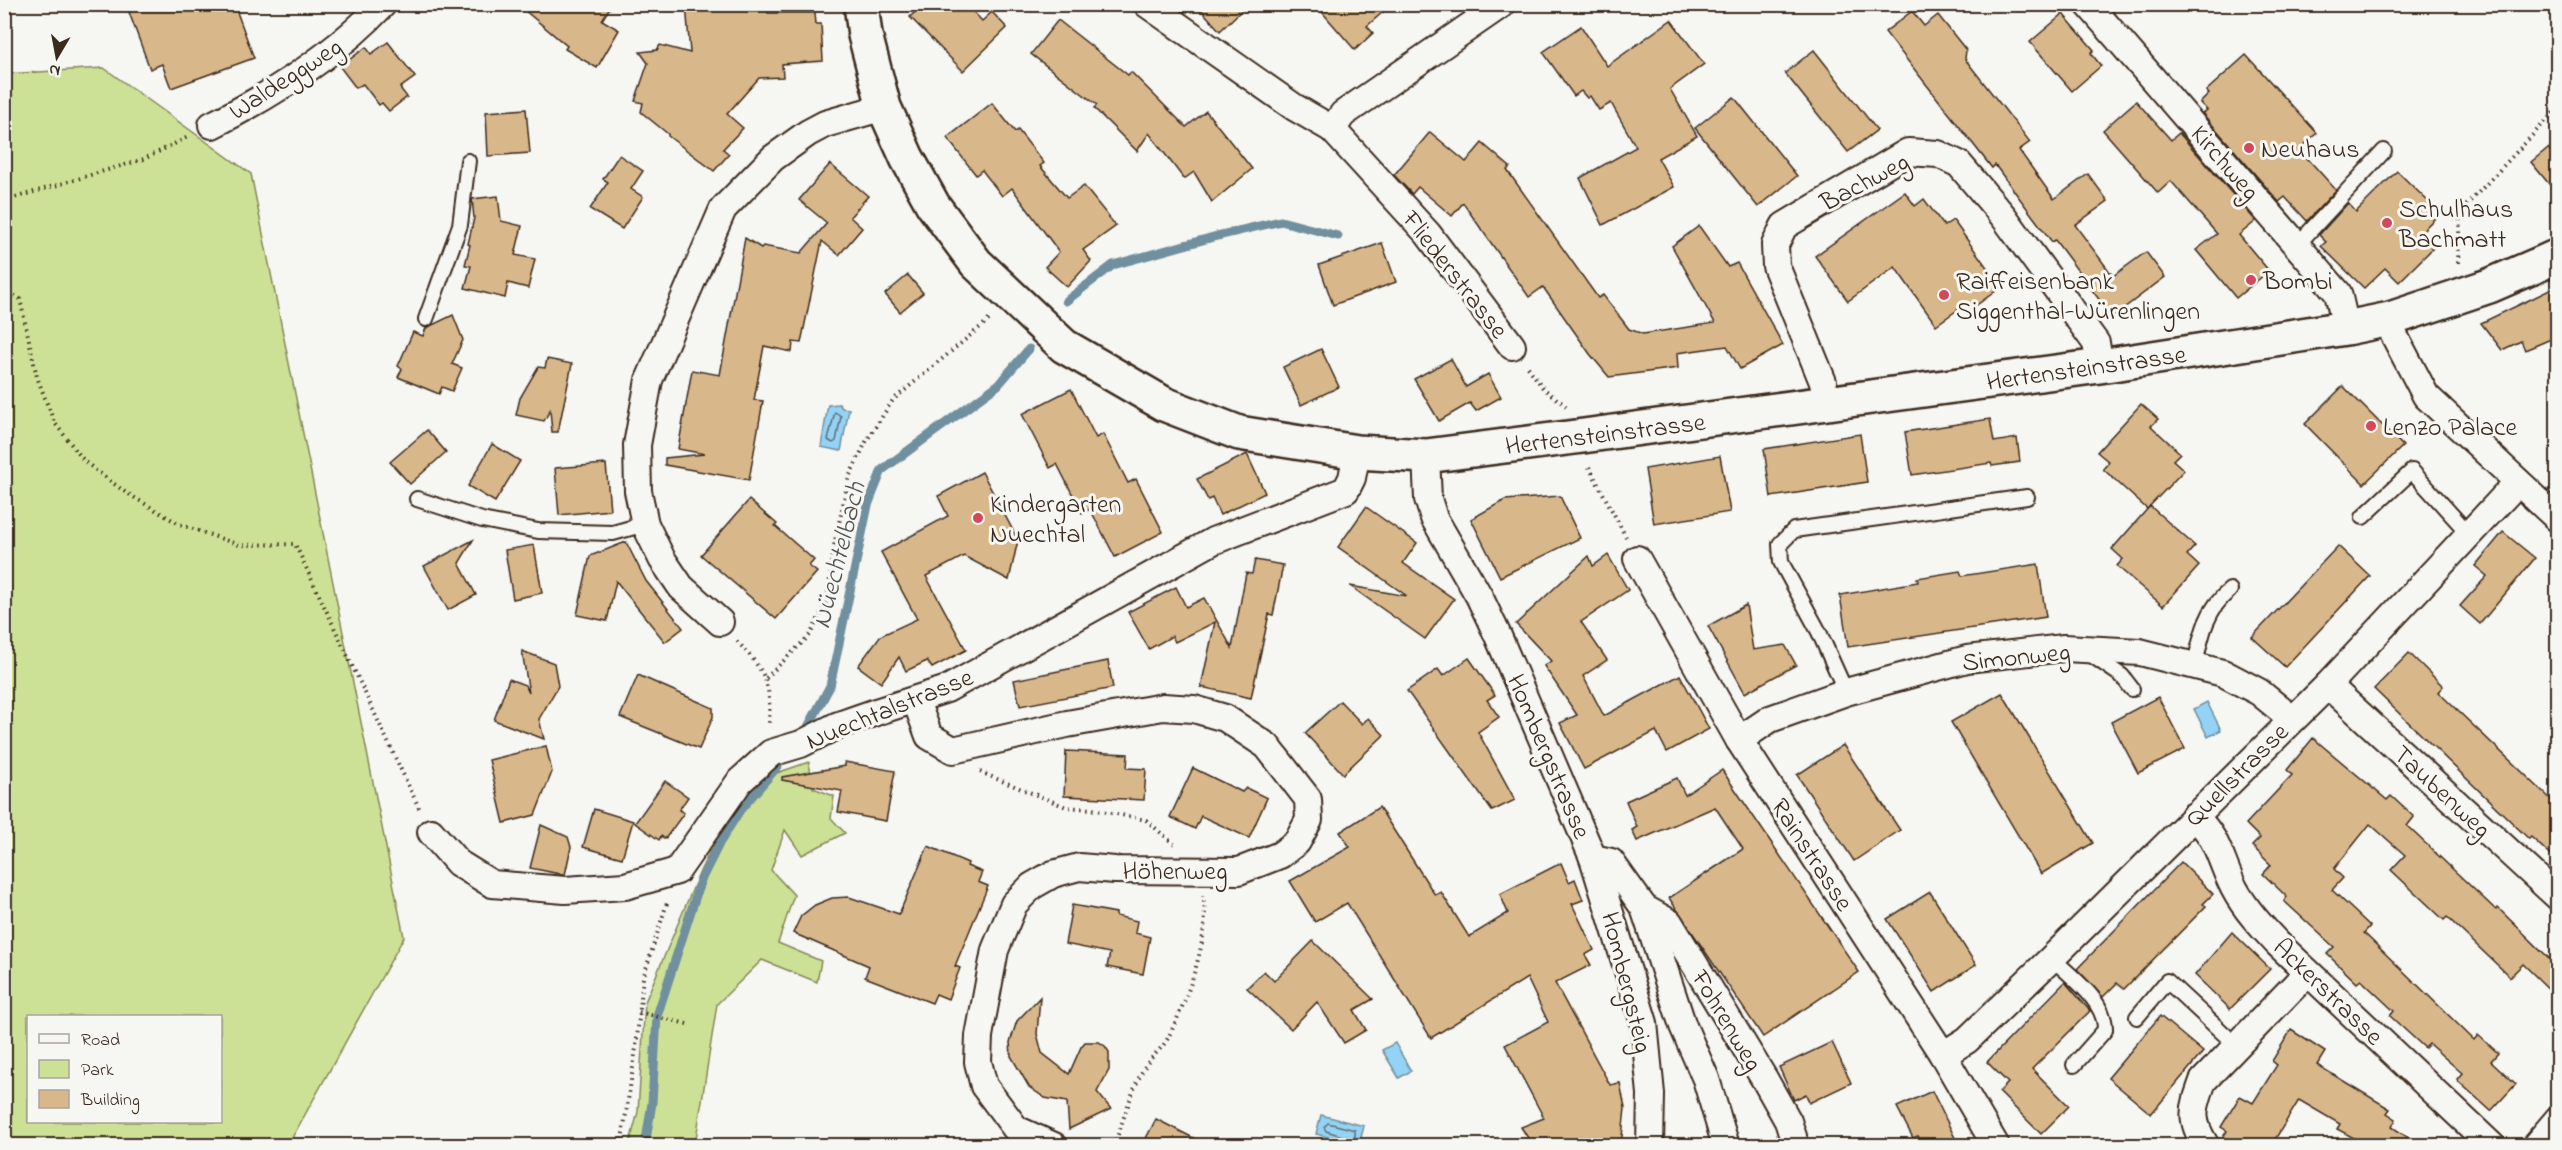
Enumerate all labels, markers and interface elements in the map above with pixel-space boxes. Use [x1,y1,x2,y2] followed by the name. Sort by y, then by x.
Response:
[27,27,87,87] north arrow
[222,30,351,131] street label: Waldeggweg
[47,57,62,83] text: N
[2180,118,2267,210] street label: Kirchweg
[2261,132,2359,170] place label: Neuhaus
[2242,141,2256,155] marker: Neuhaus
[1813,144,1917,223] street label: Bachweg
[2398,192,2513,260] place label: Schulhaus Bachmatt
[1391,203,1516,349] street label: Fliederstrasse
[2380,216,2394,230] marker: Schulhaus Bachmatt
[1956,264,2200,332] place label: Raiffeisenbank Siggenthal-Würenlingen
[2262,264,2333,302] place label: Bombi
[2244,273,2258,287] marker: Bombi
[1937,288,1951,302] marker: Raiffeisenbank Siggenthal-Würenlingen
[1984,337,2189,403] street label: Hertensteinstrasse
[1503,405,1708,467] street label: Hertensteinstrasse
[2383,410,2517,448] place label: Lenzo Palace
[2364,419,2378,433] marker: Lenzo Palace
[803,477,878,633] water label: Nüechtelbach
[990,487,1121,555] place label: Kindergarten Nuechtal
[971,511,985,525] marker: Kindergarten Nuechtal
[1960,634,2072,684] street label: Simonweg
[801,660,980,762] street label: Nuechtalstrasse
[1495,669,1599,846] street label: Hombergstrasse
[2177,715,2299,837] street label: Quellstrasse
[2383,738,2499,849] street label: Taubenweg
[1760,792,1861,920] street label: Rainstrasse
[1122,854,1228,892] street label: Höhenweg
[1589,908,1661,1057] street label: Hombergsteig
[2263,931,2391,1056] street label: Ackerstrasse
[1680,963,1771,1080] street label: Fohrenweg
[27,1015,222,1123] legend
[81,1028,120,1054] text: Road
[81,1058,114,1084] text: Park
[80,1088,140,1115] text: Building

